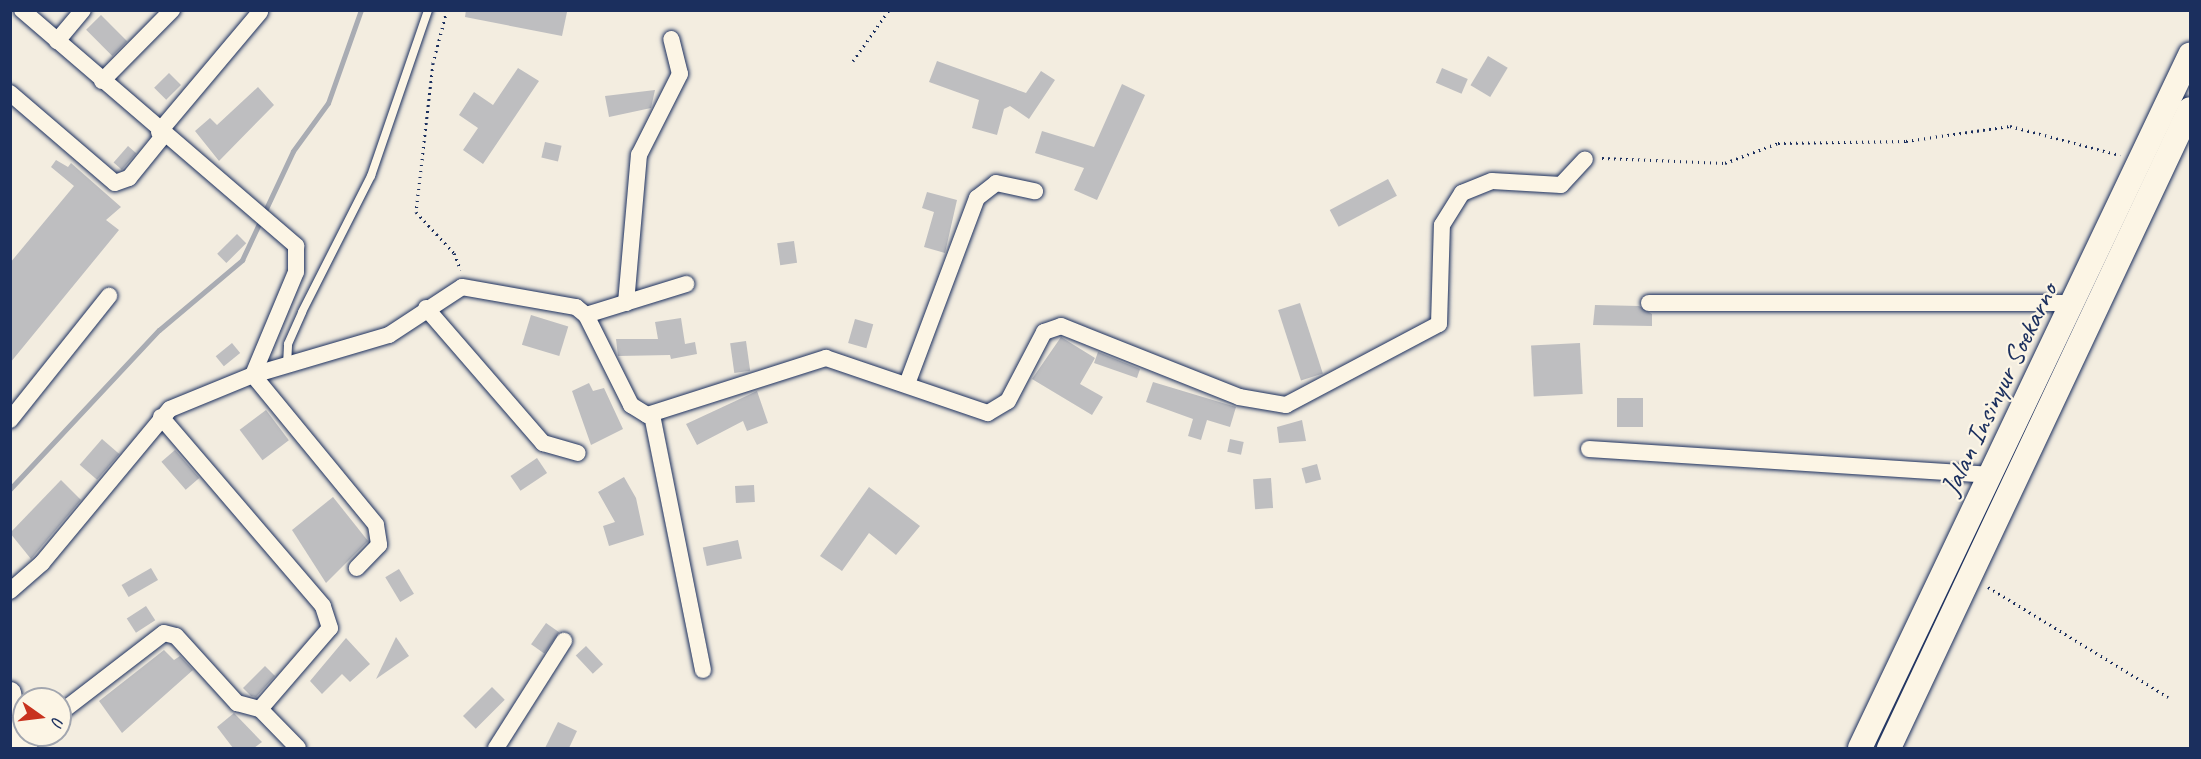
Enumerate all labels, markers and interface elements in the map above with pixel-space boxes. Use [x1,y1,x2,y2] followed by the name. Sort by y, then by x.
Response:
[1933,278,2065,500] street label: Jalan Insinyur Soekarno
[12,687,72,747] north arrow
[47,715,68,727] text: U

